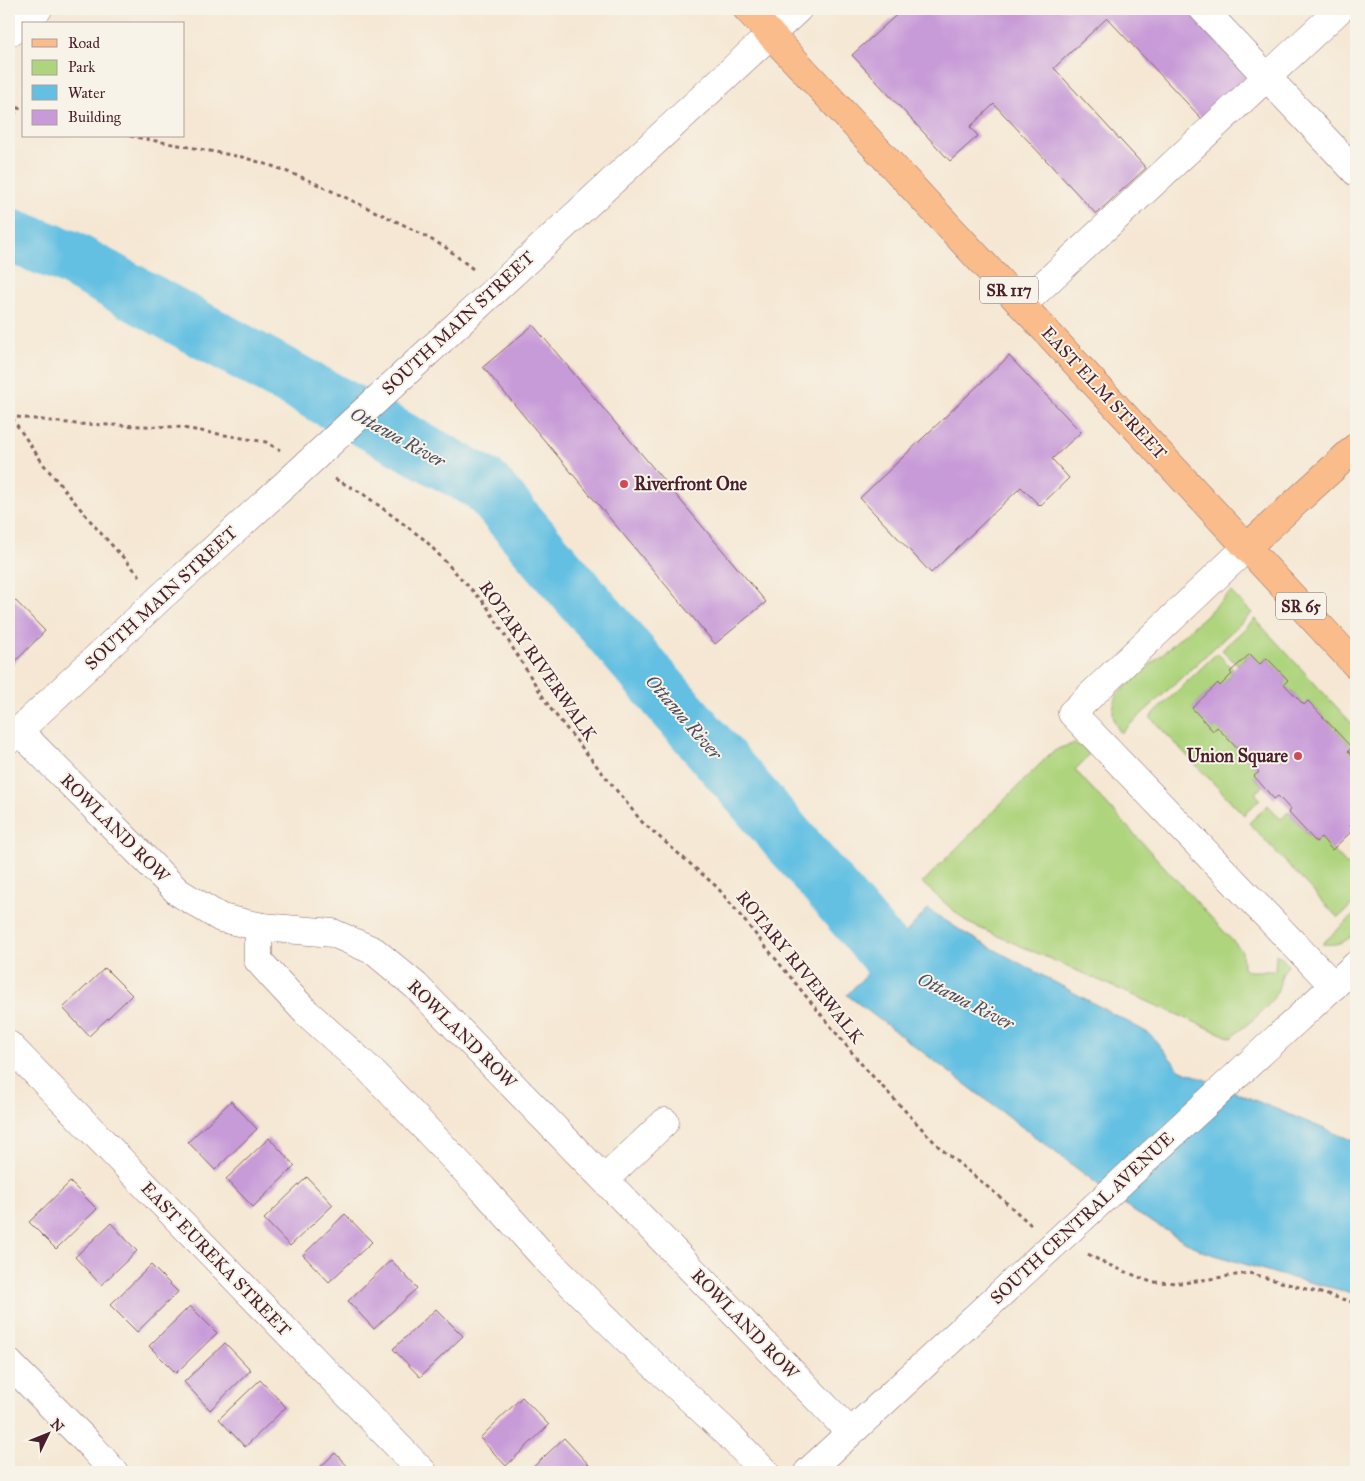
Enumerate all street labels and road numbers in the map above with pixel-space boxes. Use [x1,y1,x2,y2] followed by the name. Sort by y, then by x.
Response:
[377,246,539,400] street label: SOUTH MAIN STREET
[980,276,1038,304] road number: SR 117
[1037,322,1171,464] street label: EAST ELM STREET
[80,521,242,675] street label: SOUTH MAIN STREET
[474,577,602,746] street label: ROTARY RIVERWALK
[1276,592,1326,620] road number: SR 65
[56,769,175,888] street label: ROWLAND ROW
[732,886,869,1049] street label: ROTARY RIVERWALK
[403,975,522,1094] street label: ROWLAND ROW
[986,1127,1178,1309] street label: SOUTH CENTRAL AVENUE
[136,1177,296,1341] street label: EAST EUREKA STREET
[687,1264,804,1384] street label: ROWLAND ROW

